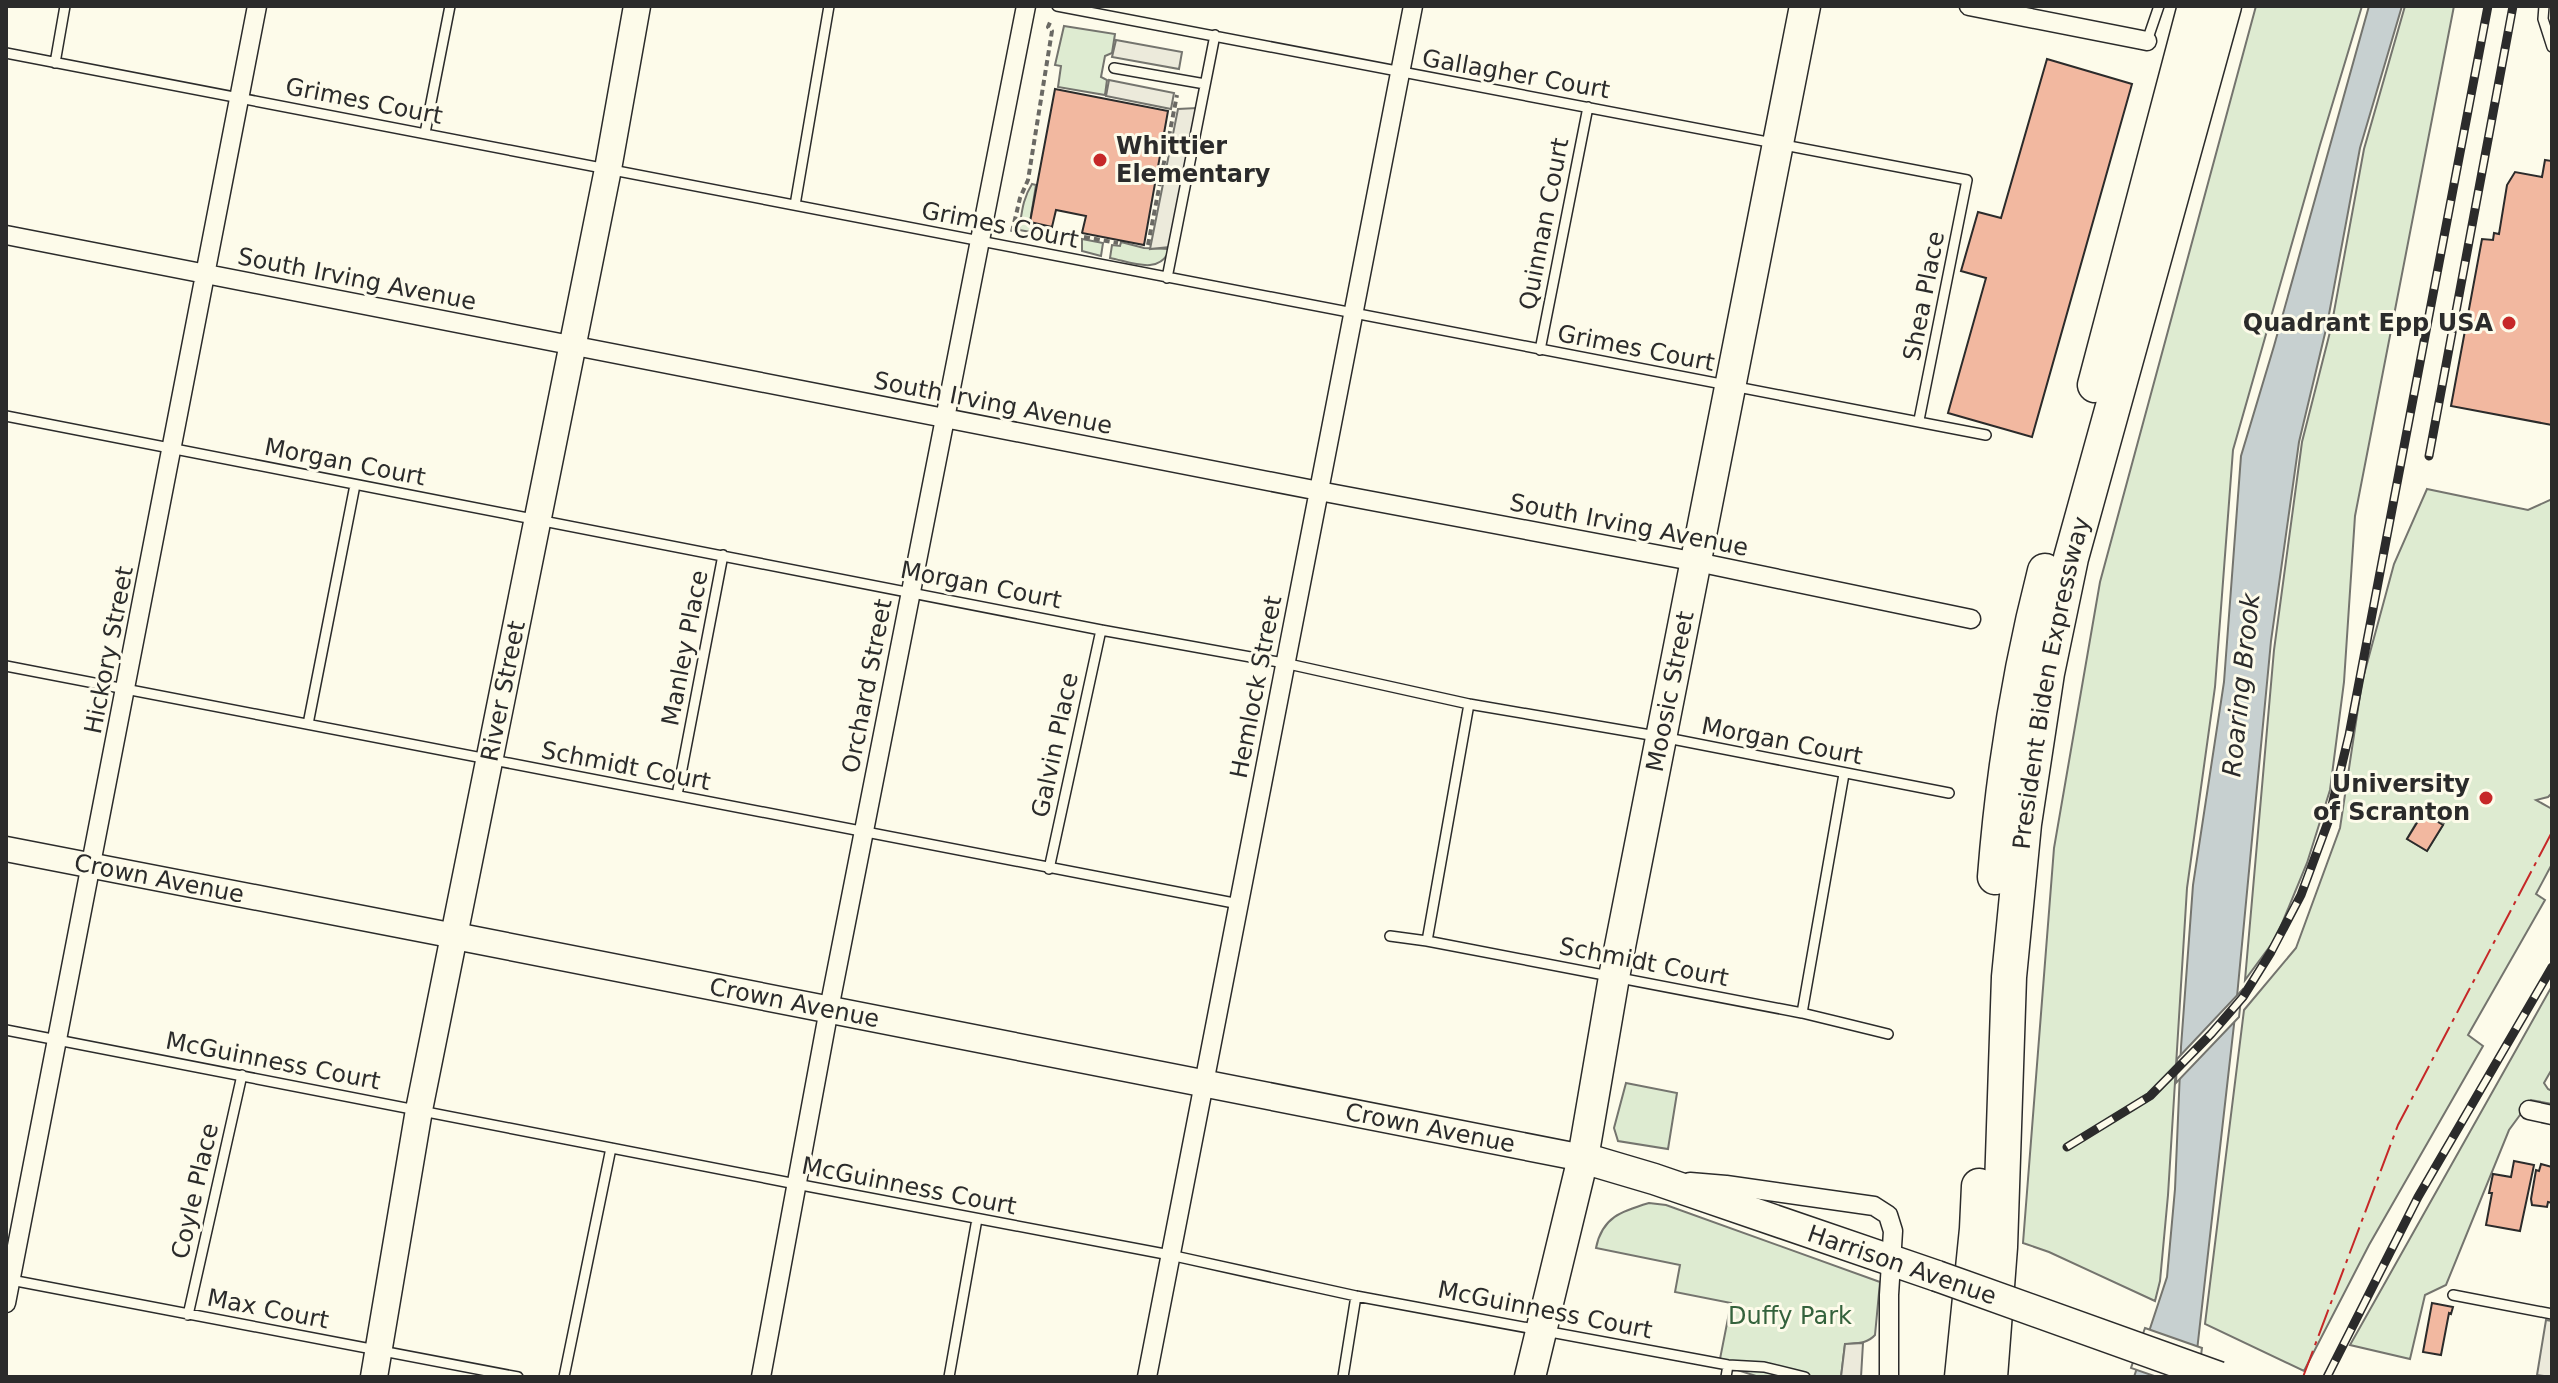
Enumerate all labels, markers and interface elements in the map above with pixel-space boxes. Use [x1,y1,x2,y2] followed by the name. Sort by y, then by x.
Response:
[1420,44,1612,104] street label: Gallagher Court
[283,72,445,130] street label: Grimes Court
[1116,132,1271,188] place label: Whittier Elementary
[1514,136,1574,312] street label: Quinnan Court
[1091,151,1109,169] marker: Whittier Elementary
[919,196,1081,254] street label: Grimes Court
[1898,229,1950,363] street label: Shea Place
[235,242,479,316] street label: South Irving Avenue
[2243,309,2493,337] place label: Quadrant Epp USA
[2500,314,2518,332] marker: Quadrant Epp USA
[1555,319,1717,377] street label: Grimes Court
[871,366,1115,440] street label: South Irving Avenue
[262,433,428,491] street label: Morgan Court
[1507,488,1751,562] street label: South Irving Avenue
[2008,513,2096,850] street label: President Biden Expressway
[898,556,1064,614] street label: Morgan Court
[79,564,139,736] street label: Hickory Street
[656,568,714,728] street label: Manley Place
[2216,591,2266,778] water label: Roaring Brook
[1225,593,1287,781] street label: Hemlock Street
[836,597,898,775] street label: Orchard Street
[1641,609,1700,774] street label: Moosic Street
[475,618,531,764] street label: River Street
[1026,670,1084,820] street label: Galvin Place
[1699,712,1865,770] street label: Morgan Court
[539,736,713,796] street label: Schmidt Court
[2313,770,2470,826] place label: University of Scranton
[2477,789,2495,807] marker: University of Scranton
[72,849,246,909] street label: Crown Avenue
[1557,932,1731,992] street label: Schmidt Court
[707,972,882,1033] street label: Crown Avenue
[163,1026,383,1096] street label: McGuinness Court
[1343,1098,1518,1158] street label: Crown Avenue
[166,1120,224,1262] street label: Coyle Place
[799,1151,1019,1221] street label: McGuinness Court
[1804,1220,2000,1310] street label: Harrison Avenue
[1435,1275,1655,1345] street label: McGuinness Court
[205,1284,331,1334] street label: Max Court
[1728,1302,1852,1330] park label: Duffy Park

